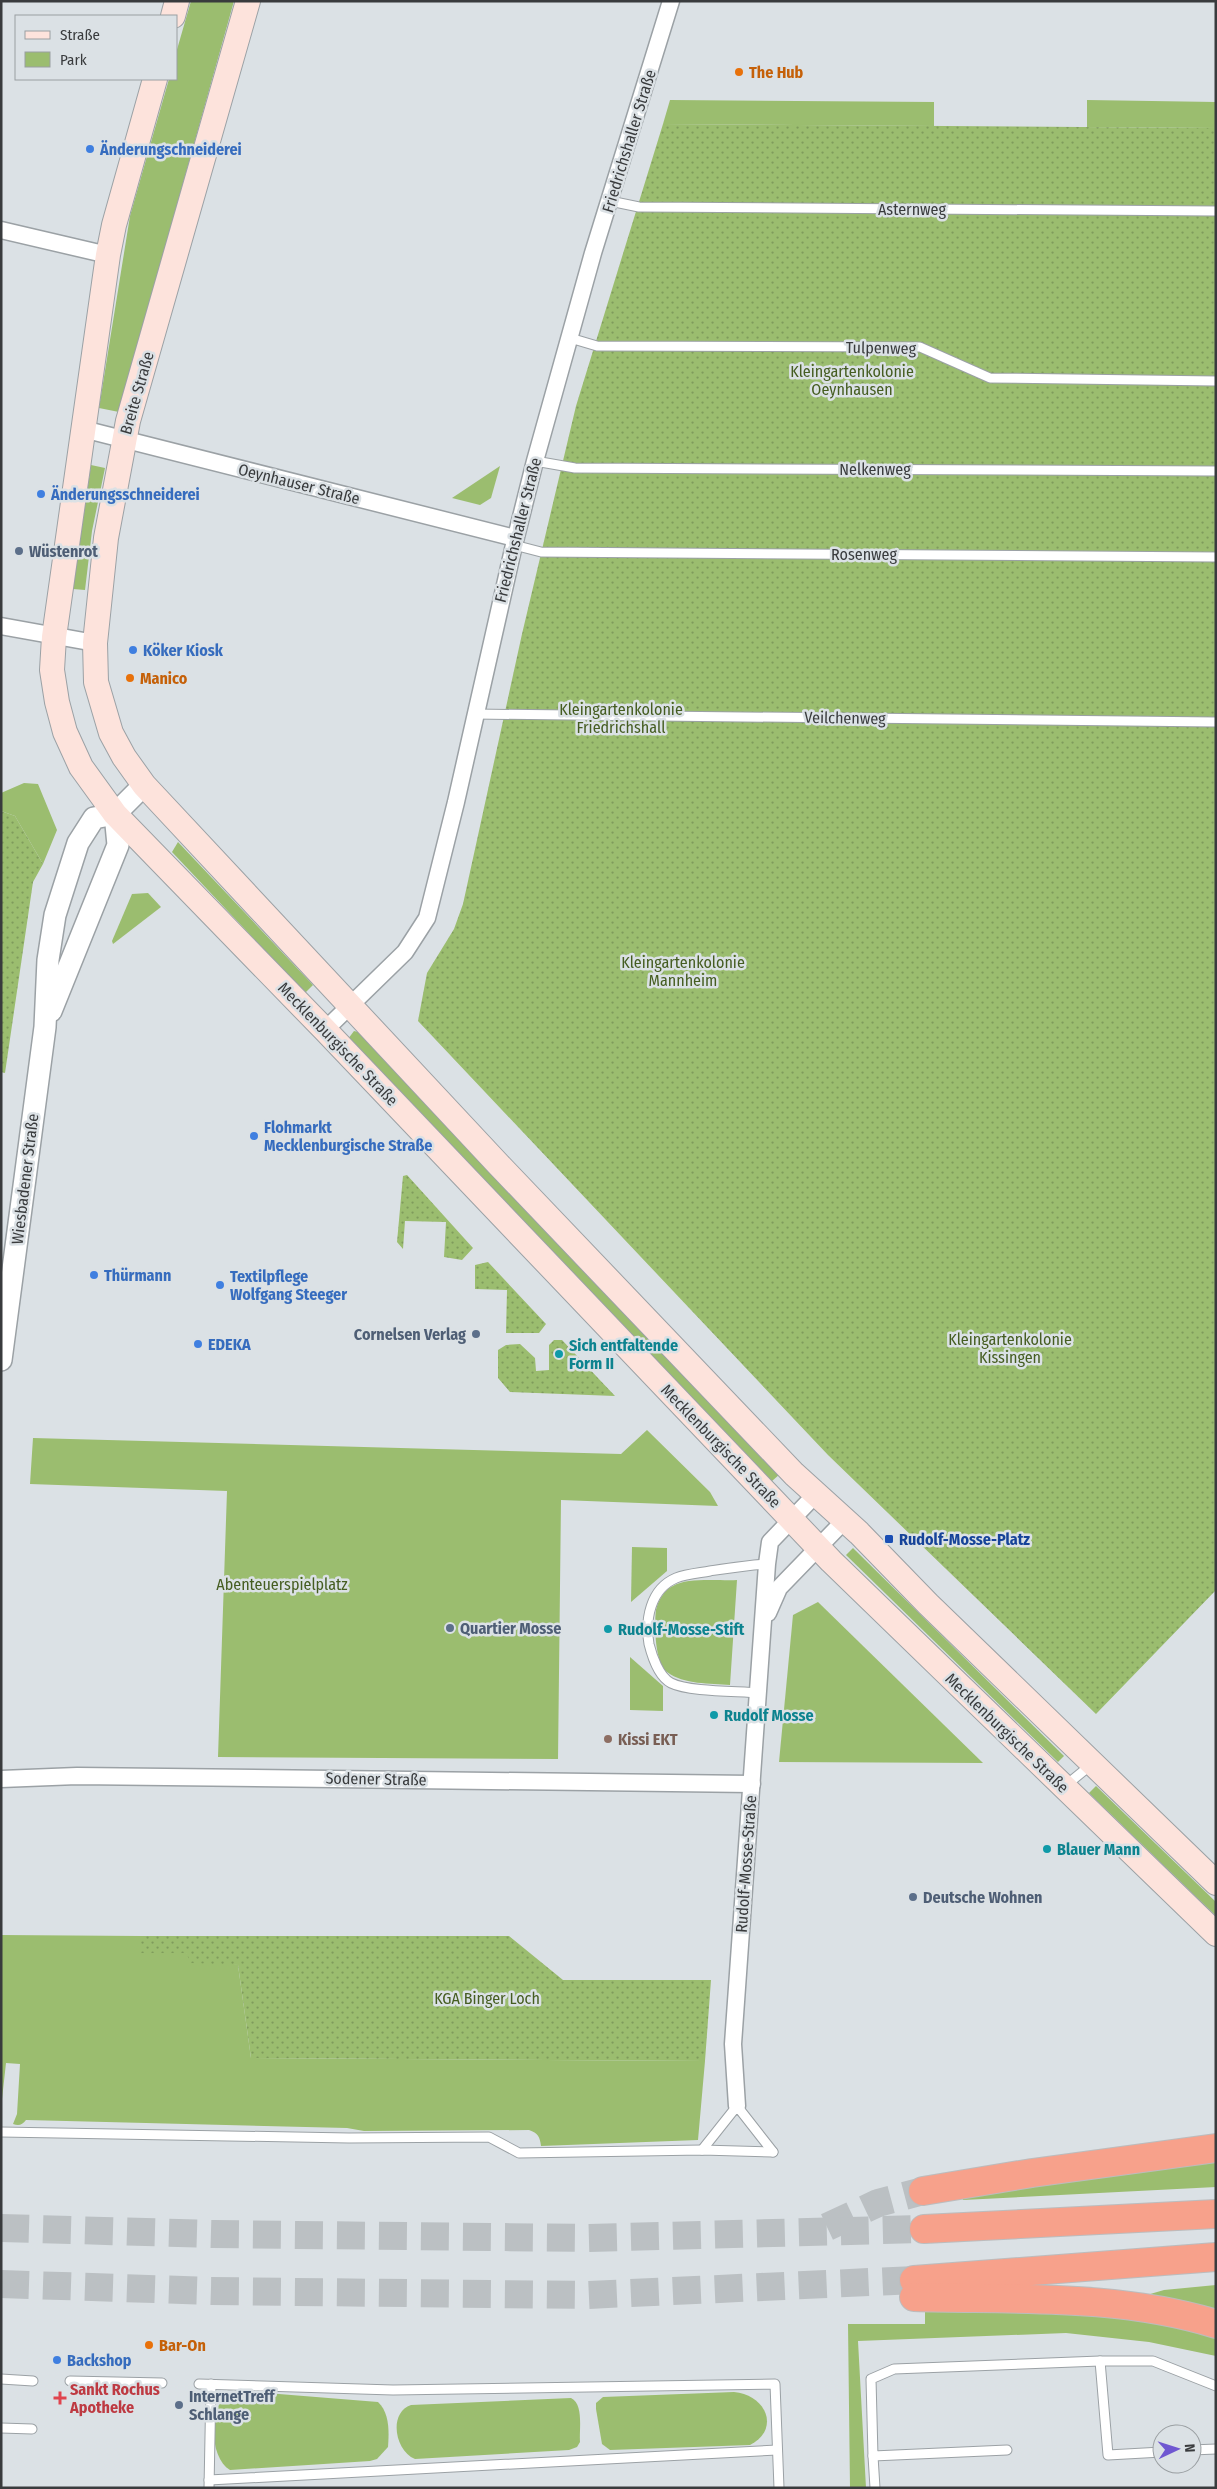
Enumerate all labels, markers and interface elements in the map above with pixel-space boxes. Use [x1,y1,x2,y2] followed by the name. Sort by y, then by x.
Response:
[15,15,178,80] legend
[60,26,100,44] text: Straße
[60,51,87,69] text: Park
[749,63,804,82] place label: The Hub
[733,66,745,78] marker: The Hub
[598,67,660,215] street label: Friedrichshaller Straße
[99,140,242,159] place label: Änderungschneiderei
[84,143,96,155] marker: Änderungschneiderei
[878,200,947,219] street label: Asternweg
[846,338,917,358] street label: Tulpenweg
[116,349,158,436] street label: Breite Straße
[790,362,914,399] park label: Kleingartenkolonie Oeynhausen
[491,456,545,604] street label: Friedrichshaller Straße
[236,460,362,508] street label: Oeynhauser Straße
[839,460,911,479] street label: Nelkenweg
[50,485,200,504] place label: Änderungsschneiderei
[35,488,47,500] marker: Änderungsschneiderei
[29,542,98,561] place label: Wüstenrot
[13,545,25,557] marker: Wüstenrot
[831,545,897,564] street label: Rosenweg
[143,641,224,660] place label: Köker Kiosk
[127,644,139,656] marker: Köker Kiosk
[140,669,188,688] place label: Manico
[124,672,136,684] marker: Manico
[559,700,683,737] park label: Kleingartenkolonie Friedrichshall
[804,708,886,728] street label: Veilchenweg
[621,953,745,990] park label: Kleingartenkolonie Mannheim
[274,978,402,1110] street label: Mecklenburgische Straße
[8,1112,42,1246] street label: Wiesbadener Straße
[264,1118,432,1155] place label: Flohmarkt Mecklenburgische Straße
[248,1130,260,1142] marker: Flohmarkt Mecklenburgische Straße
[104,1266,171,1285] place label: Thürmann
[230,1267,347,1304] place label: Textilpflege Wolfgang Steeger
[88,1269,100,1281] marker: Thürmann
[214,1279,226,1291] marker: Textilpflege Wolfgang Steeger
[354,1325,466,1344] place label: Cornelsen Verlag
[470,1328,482,1340] marker: Cornelsen Verlag
[948,1330,1072,1367] park label: Kleingartenkolonie Kissingen
[208,1335,251,1354] place label: EDEKA
[569,1336,678,1373] place label: Sich entfaltende Form II
[192,1338,204,1350] marker: EDEKA
[553,1348,565,1360] marker: Sich entfaltende Form II
[657,1380,785,1512] street label: Mecklenburgische Straße
[899,1530,1030,1549] place label: Rudolf-Mosse-Platz
[883,1533,895,1545] marker: Rudolf-Mosse-Platz
[216,1575,348,1594] park label: Abenteuerspielplatz
[460,1619,561,1638] place label: Quartier Mosse
[618,1620,745,1639] place label: Rudolf-Mosse-Stift
[444,1622,456,1634] marker: Quartier Mosse
[602,1623,614,1635] marker: Rudolf-Mosse-Stift
[941,1669,1073,1797] street label: Mecklenburgische Straße
[724,1706,814,1725] place label: Rudolf Mosse
[708,1709,720,1721] marker: Rudolf Mosse
[618,1730,678,1749] place label: Kissi EKT
[602,1733,614,1745] marker: Kissi EKT
[325,1769,427,1789] street label: Sodener Straße
[732,1795,760,1933] street label: Rudolf-Mosse-Straße
[1057,1840,1140,1859] place label: Blauer Mann
[1041,1843,1053,1855] marker: Blauer Mann
[923,1888,1042,1907] place label: Deutsche Wohnen
[907,1891,919,1903] marker: Deutsche Wohnen
[434,1989,540,2008] park label: KGA Binger Loch
[159,2336,206,2355] place label: Bar-On
[143,2339,155,2351] marker: Bar-On
[67,2351,132,2370] place label: Backshop
[51,2354,63,2366] marker: Backshop
[69,2380,160,2417] place label: Sankt Rochus Apotheke
[189,2387,276,2424] place label: InternetTreff Schlange
[54,2392,66,2404] marker: Sankt Rochus Apotheke
[173,2399,185,2411] marker: InternetTreff Schlange
[1152,2424,1202,2474] north arrow
[1181,2443,1198,2453] text: N

